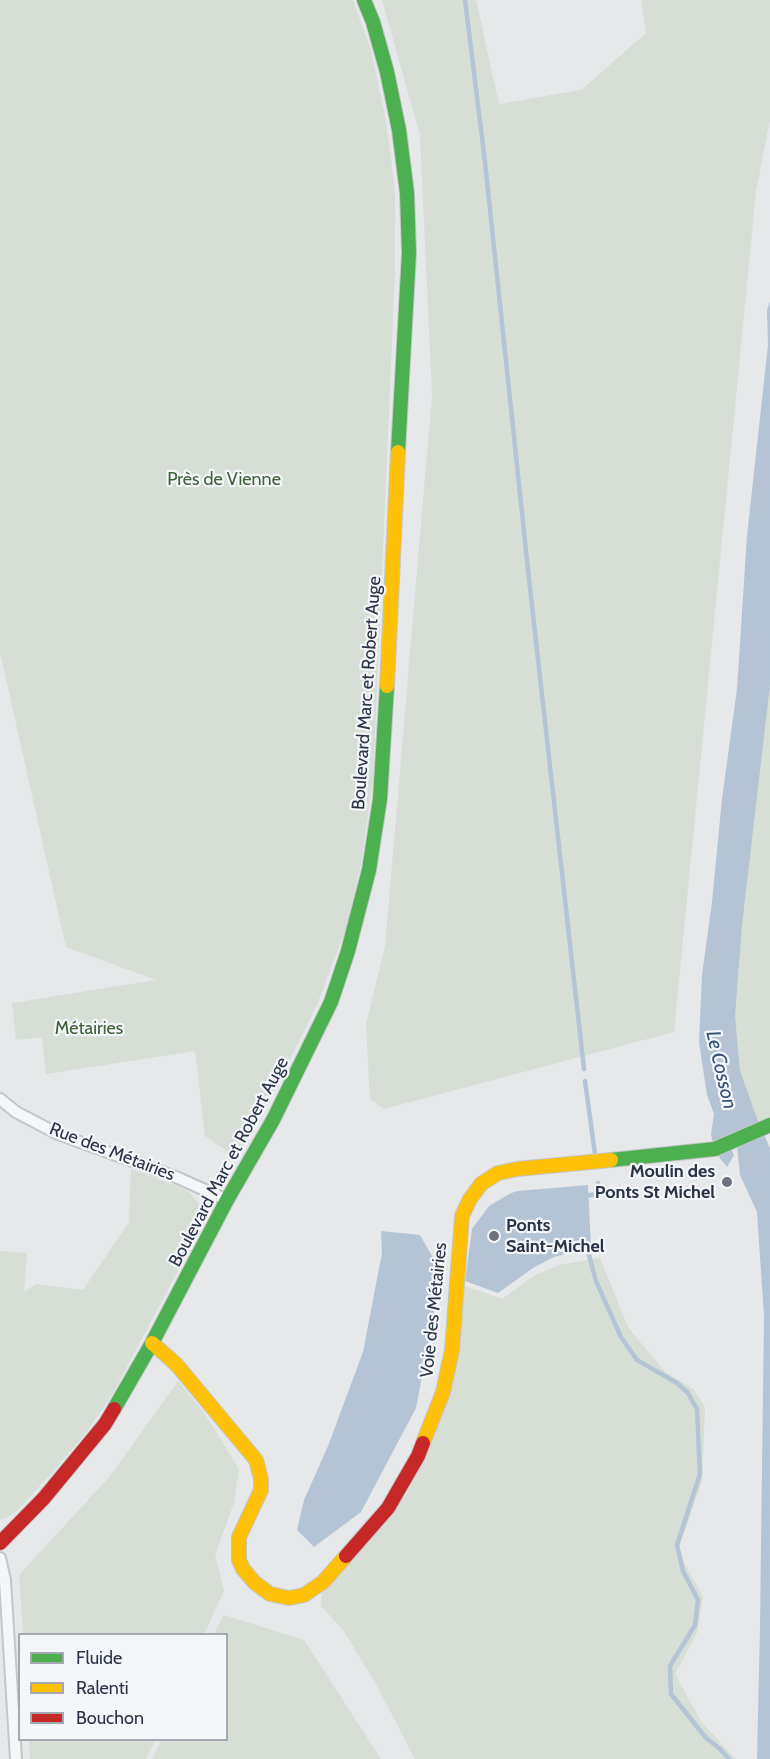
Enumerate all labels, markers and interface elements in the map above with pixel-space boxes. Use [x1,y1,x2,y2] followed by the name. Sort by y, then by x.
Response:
[167,469,281,491] park label: Près de Vienne
[348,575,386,811] street label: Boulevard Marc et Robert Auge
[55,1018,123,1040] park label: Métairies
[700,1028,742,1112] water label: Le Cosson
[164,1053,294,1271] street label: Boulevard Marc et Robert Auge
[46,1118,178,1186] street label: Rue des Métairies
[595,1161,715,1204] place label: Moulin des Ponts St Michel
[720,1175,734,1189] marker: Moulin des Ponts St Michel
[506,1215,605,1258] place label: Ponts Saint-Michel
[487,1229,501,1243] marker: Ponts Saint-Michel
[416,1241,452,1379] street label: Voie des Métairies
[18,1633,228,1741] legend
[76,1647,122,1669] text: Fluide
[76,1677,129,1699] text: Ralenti
[76,1707,144,1729] text: Bouchon

